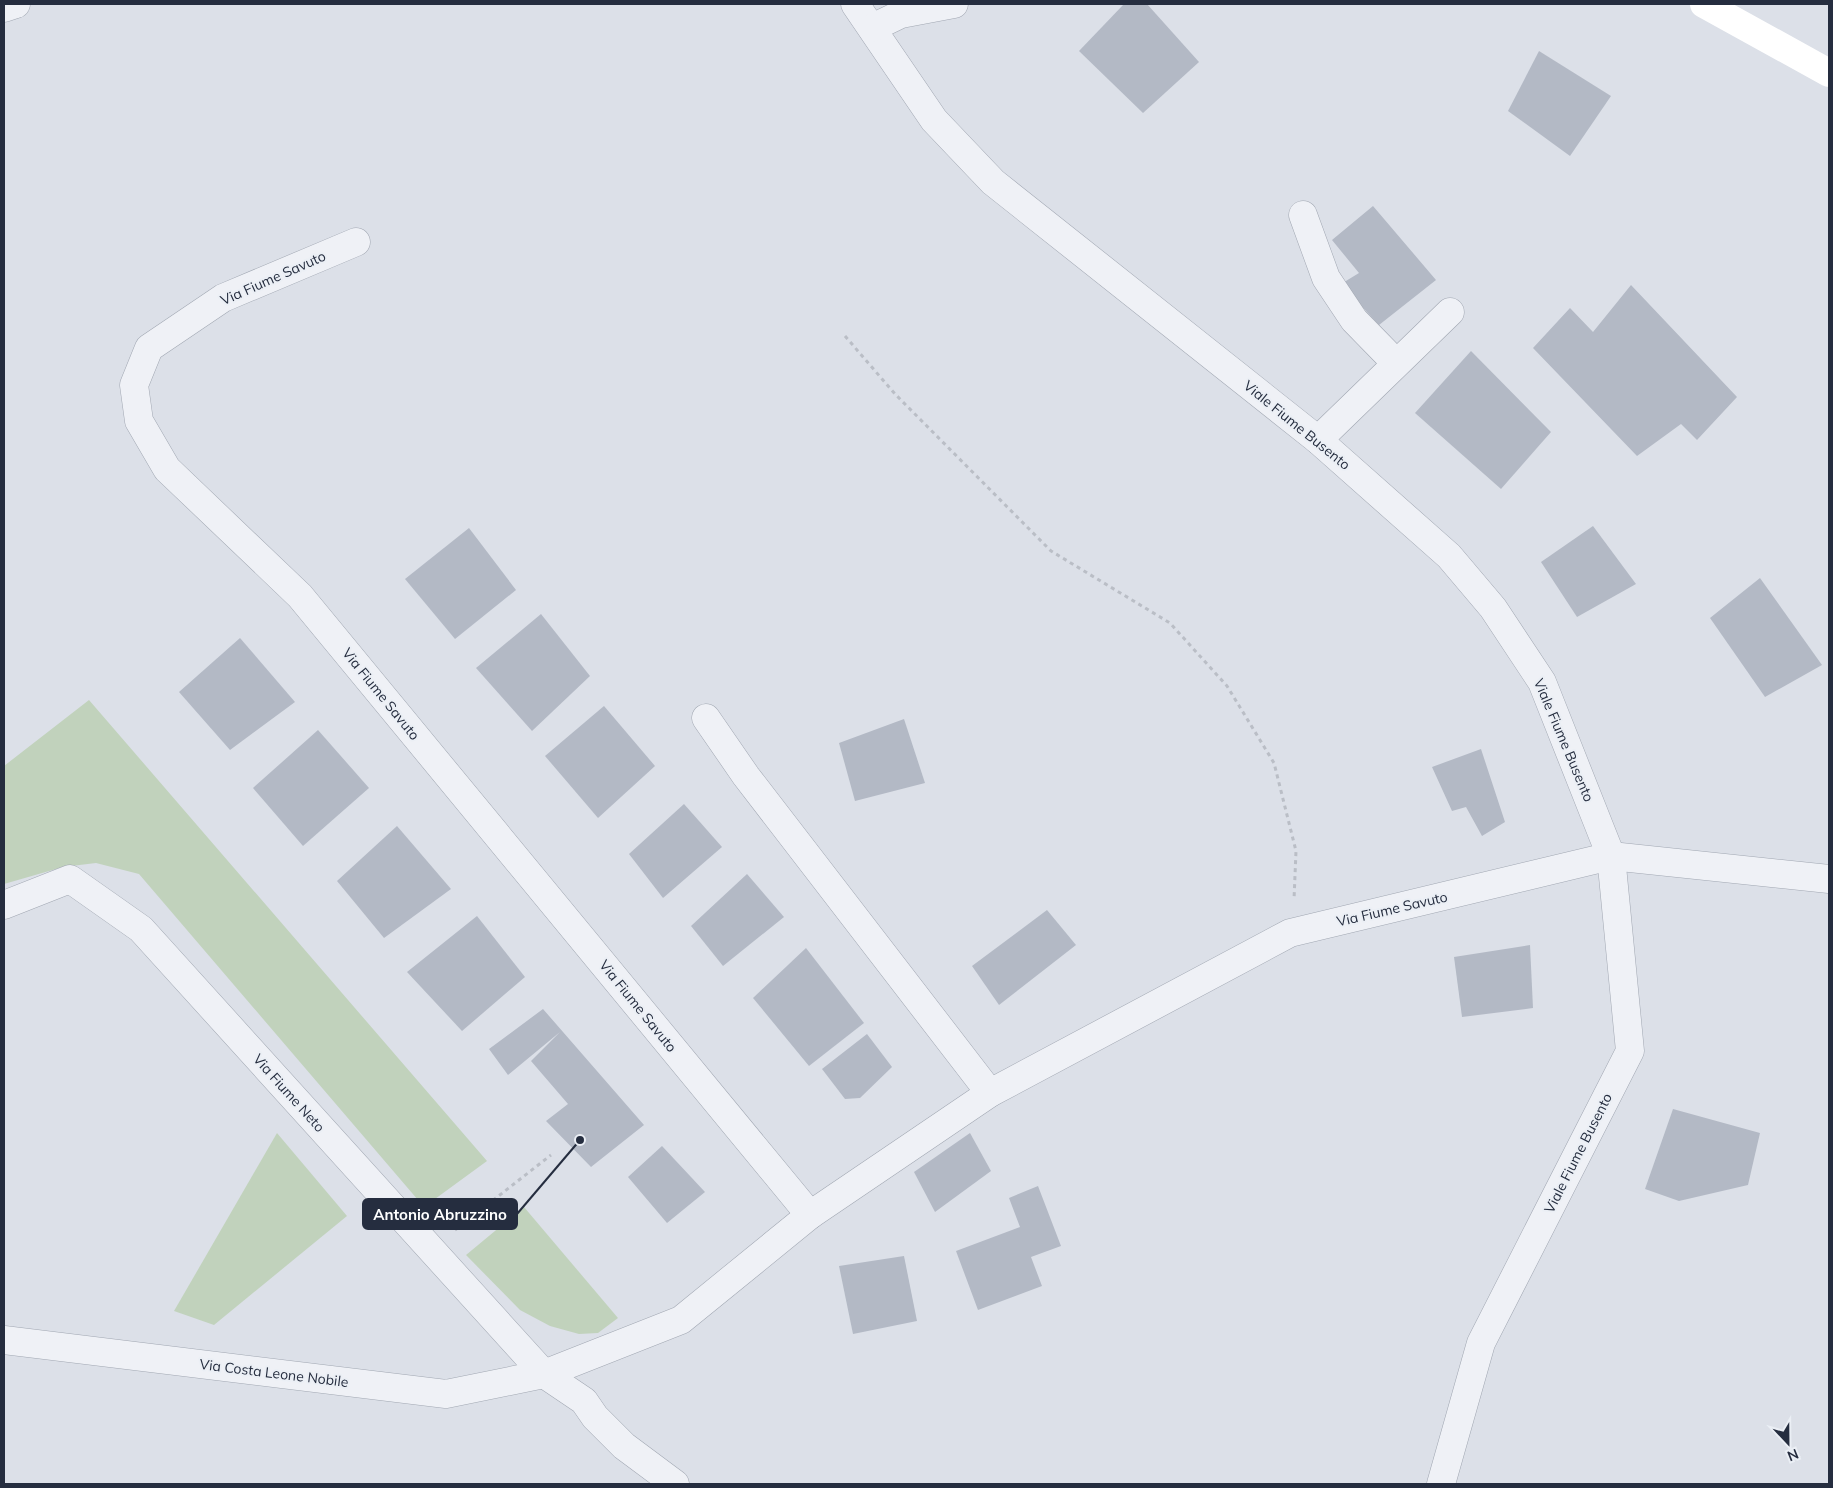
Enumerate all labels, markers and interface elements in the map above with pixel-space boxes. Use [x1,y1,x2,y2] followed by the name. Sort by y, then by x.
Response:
[218,247,328,309] street label: Via Fiume Savuto
[1240,376,1354,474] street label: Viale Fiume Busento
[338,644,424,744] street label: Via Fiume Savuto
[1530,676,1598,804] street label: Viale Fiume Busento
[1335,887,1449,931] street label: Via Fiume Savuto
[595,956,681,1056] street label: Via Fiume Savuto
[249,1050,329,1136] street label: Via Fiume Neto
[1540,1090,1616,1216] street label: Viale Fiume Busento
[363,1199,517,1229] callout: Antonio Abruzzino
[373,1205,507,1224] text: Antonio Abruzzino
[199,1355,349,1391] street label: Via Costa Leone Nobile
[1763,1418,1813,1468] north arrow
[1785,1445,1801,1465] text: N

